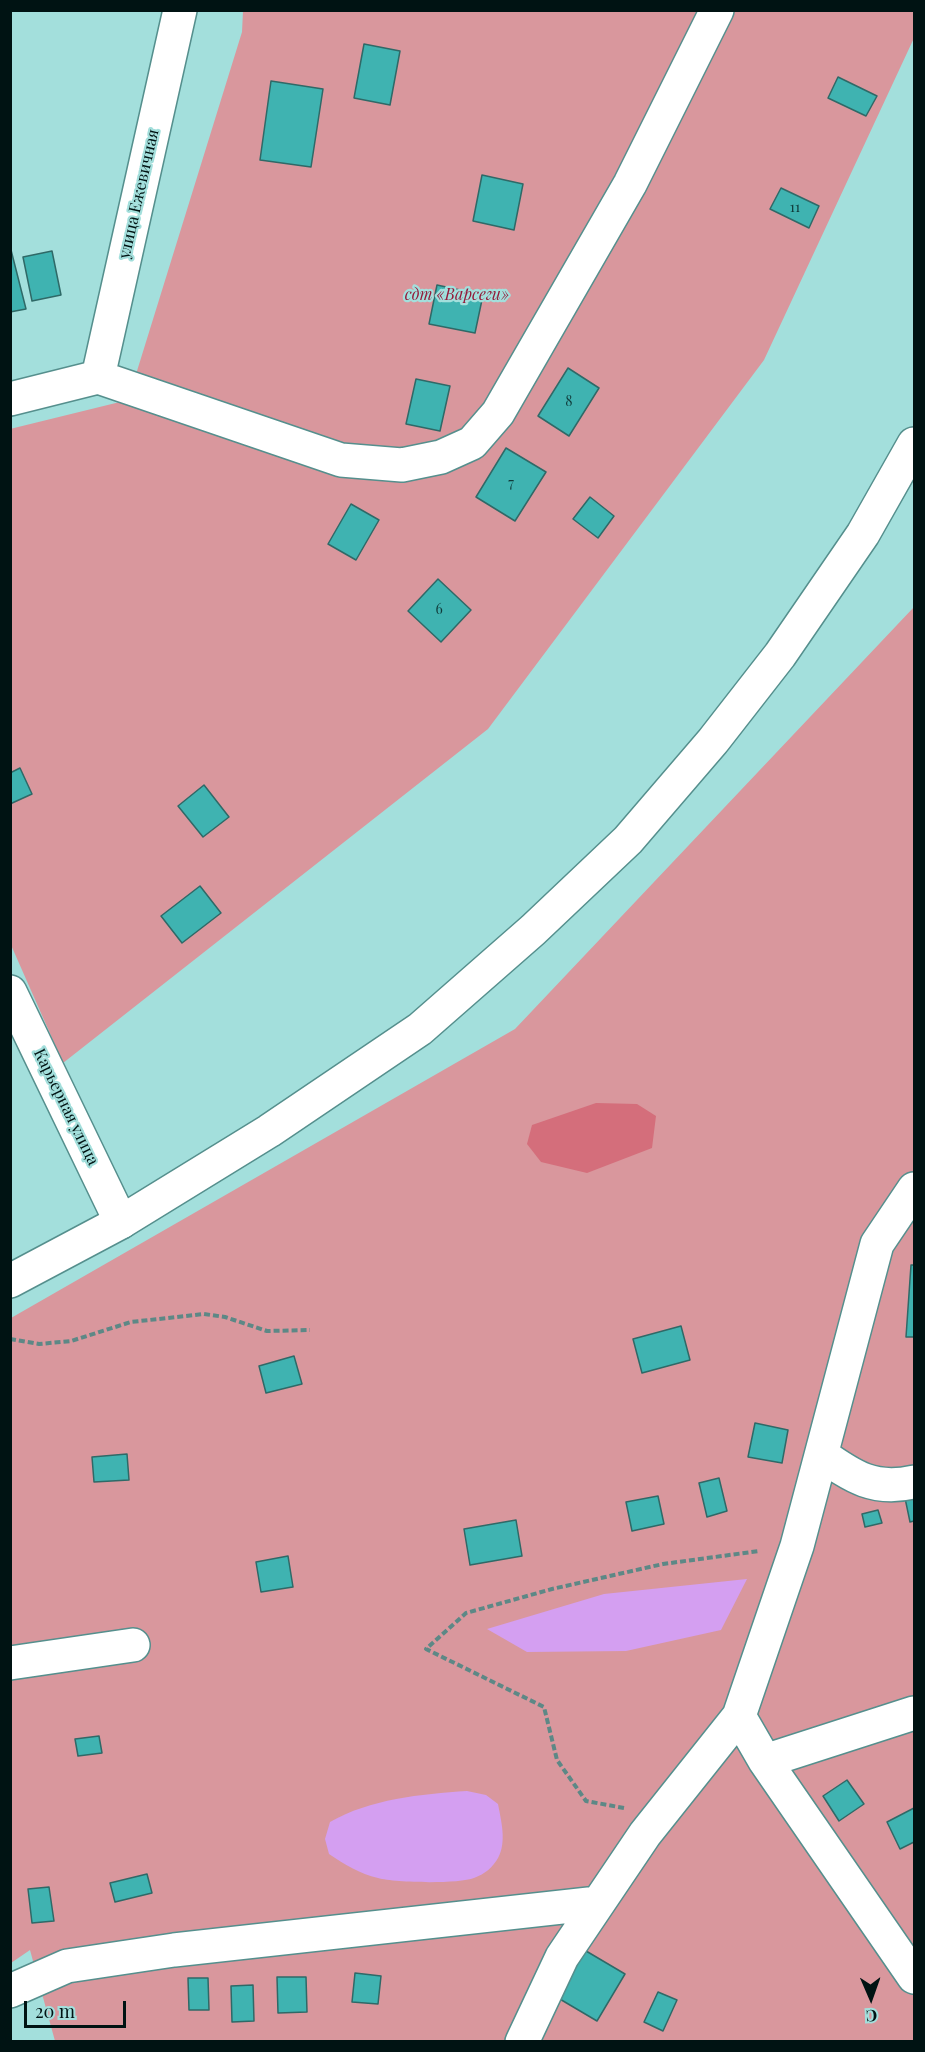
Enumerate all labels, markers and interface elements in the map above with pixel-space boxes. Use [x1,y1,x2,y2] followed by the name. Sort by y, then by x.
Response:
[115,127,163,261] street label: улица Ежевичная
[790,200,800,216] house number: 11
[405,285,509,305] park label: сдт «Варсеги»
[565,394,573,410] house number: 8
[508,476,514,492] house number: 7
[435,602,443,618] house number: 6
[29,1046,103,1168] street label: Карьерная улица
[841,1968,901,2028] north arrow
[27,1989,129,2027] scale bar
[35,1999,75,2023] text: 20 m
[866,2006,878,2027] text: С

